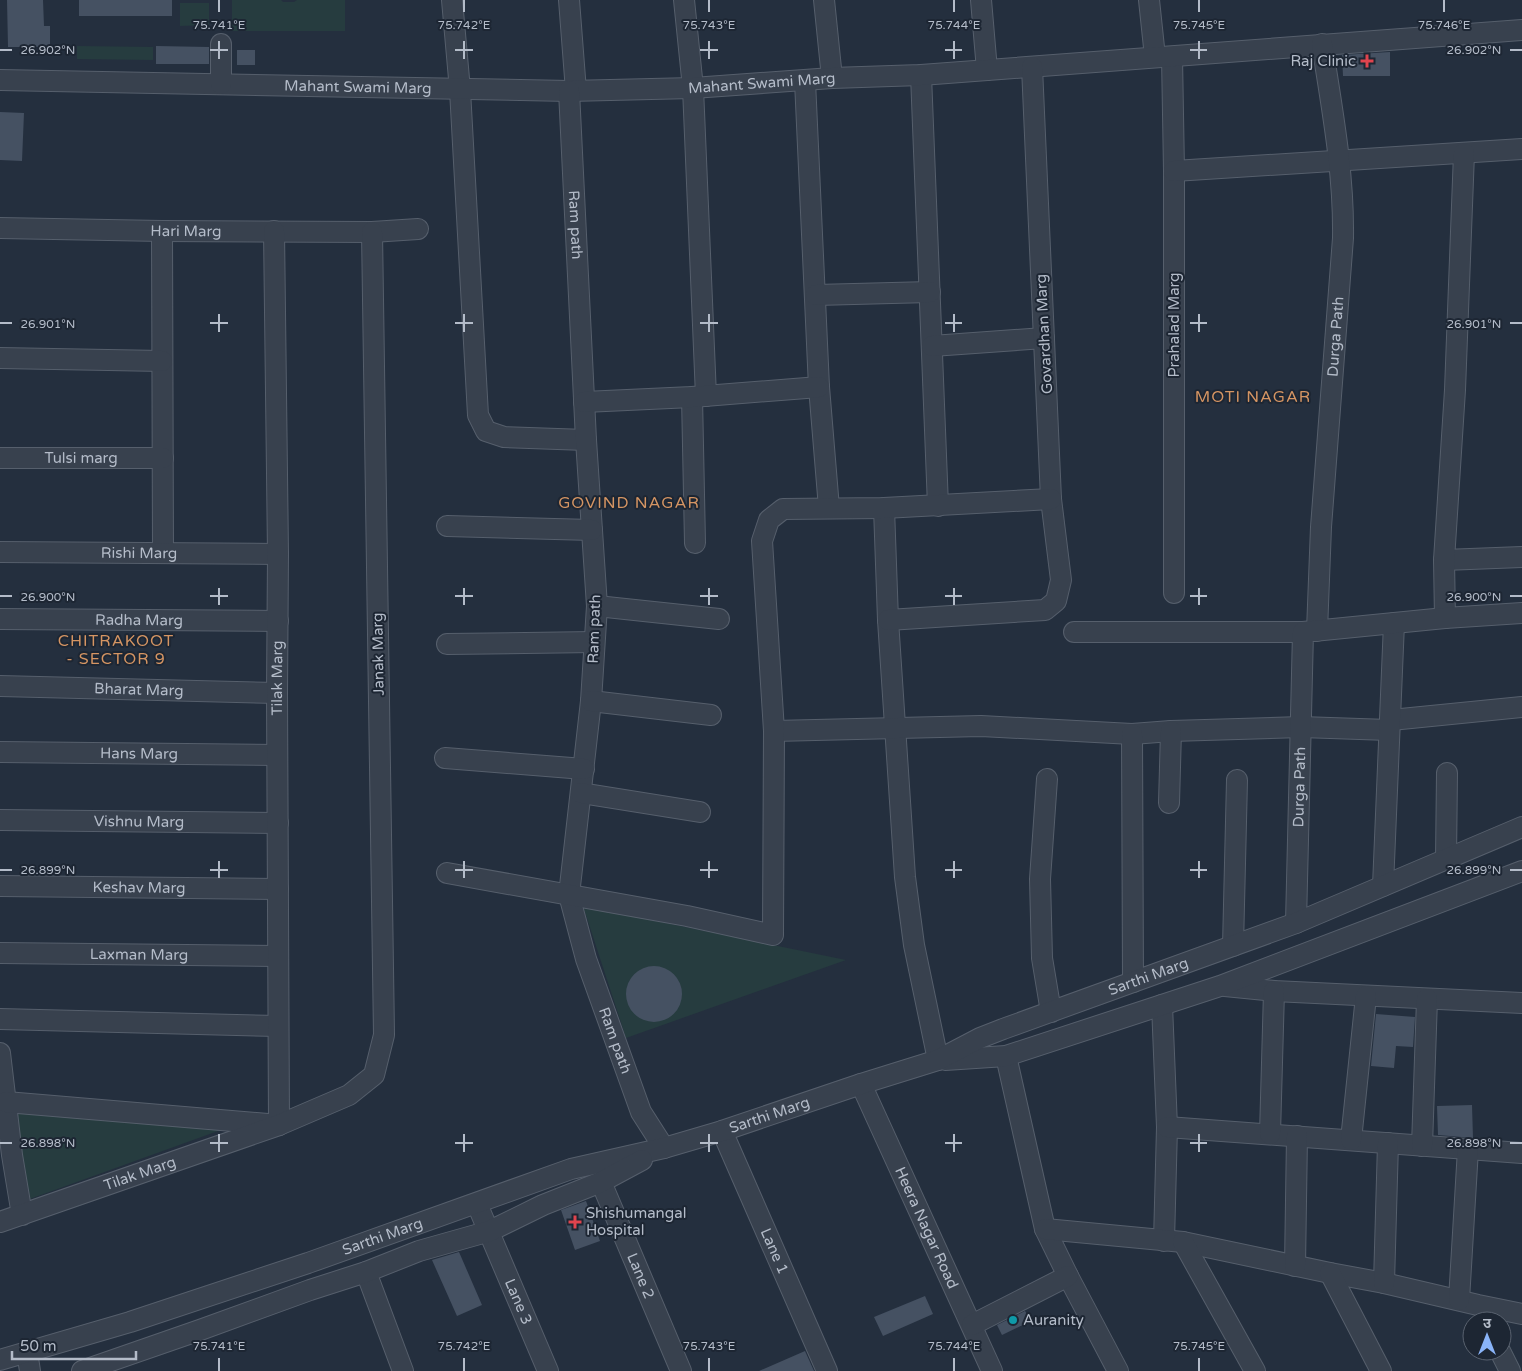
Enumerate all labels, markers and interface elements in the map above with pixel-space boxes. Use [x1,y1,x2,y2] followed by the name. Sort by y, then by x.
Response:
[193,18,246,32] text: 75.741°E
[438,18,491,32] text: 75.742°E
[683,18,736,32] text: 75.743°E
[928,18,981,32] text: 75.744°E
[1173,18,1226,32] text: 75.745°E
[1418,18,1471,32] text: 75.746°E
[21,43,75,57] text: 26.902°N
[1447,43,1501,57] text: 26.902°N
[1290,52,1356,70] place label: Raj Clinic
[1360,54,1374,68] marker: Raj Clinic
[687,69,836,97] street label: Mahant Swami Marg
[284,76,432,97] street label: Mahant Swami Marg
[565,190,586,260] street label: Ram path
[150,222,222,240] street label: Hari Marg
[1165,272,1183,378] street label: Prahalad Marg
[1032,274,1056,394] street label: Govardhan Marg
[1323,296,1348,377] street label: Durga Path
[21,317,75,331] text: 26.901°N
[1447,317,1501,331] text: 26.901°N
[1195,387,1311,407] district label: MOTI NAGAR
[44,449,118,467] street label: Tulsi marg
[558,493,700,513] district label: GOVIND NAGAR
[101,544,177,562] street label: Rishi Marg
[21,590,75,604] text: 26.900°N
[1447,590,1501,604] text: 26.900°N
[584,594,604,664] street label: Ram path
[95,611,183,629] street label: Radha Marg
[368,612,388,696] street label: Janak Marg
[58,631,174,669] district label: CHITRAKOOT - SECTOR 9
[268,640,286,715] street label: Tilak Marg
[94,679,184,700] street label: Bharat Marg
[100,744,178,763] street label: Hans Marg
[1289,747,1309,827] street label: Durga Path
[94,812,184,831] street label: Vishnu Marg
[21,863,75,877] text: 26.899°N
[1447,863,1501,877] text: 26.899°N
[92,878,186,897] street label: Keshav Marg
[90,945,188,964] street label: Laxman Marg
[1106,954,1191,999] street label: Sarthi Marg
[595,1005,635,1076] street label: Ram path
[727,1093,812,1137] street label: Sarthi Marg
[21,1136,75,1150] text: 26.898°N
[1447,1136,1501,1150] text: 26.898°N
[101,1153,178,1194] street label: Tilak Marg
[891,1164,962,1292] street label: Heera Nagar Road
[586,1204,686,1239] place label: Shishumangal Hospital
[340,1214,425,1259] street label: Sarthi Marg
[568,1215,582,1229] marker: Shishumangal Hospital
[757,1225,792,1277] street label: Lane 1
[623,1250,658,1302] street label: Lane 2
[501,1276,536,1327] street label: Lane 3
[1023,1311,1084,1329] place label: Auranity
[1462,1311,1512,1361] north arrow
[1007,1314,1019,1326] marker: Auranity
[1483,1315,1492,1332] text: उ
[12,1328,136,1360] scale bar
[20,1337,57,1355] text: 50 m
[193,1339,246,1353] text: 75.741°E
[438,1339,491,1353] text: 75.742°E
[683,1339,736,1353] text: 75.743°E
[928,1339,981,1353] text: 75.744°E
[1173,1339,1226,1353] text: 75.745°E

